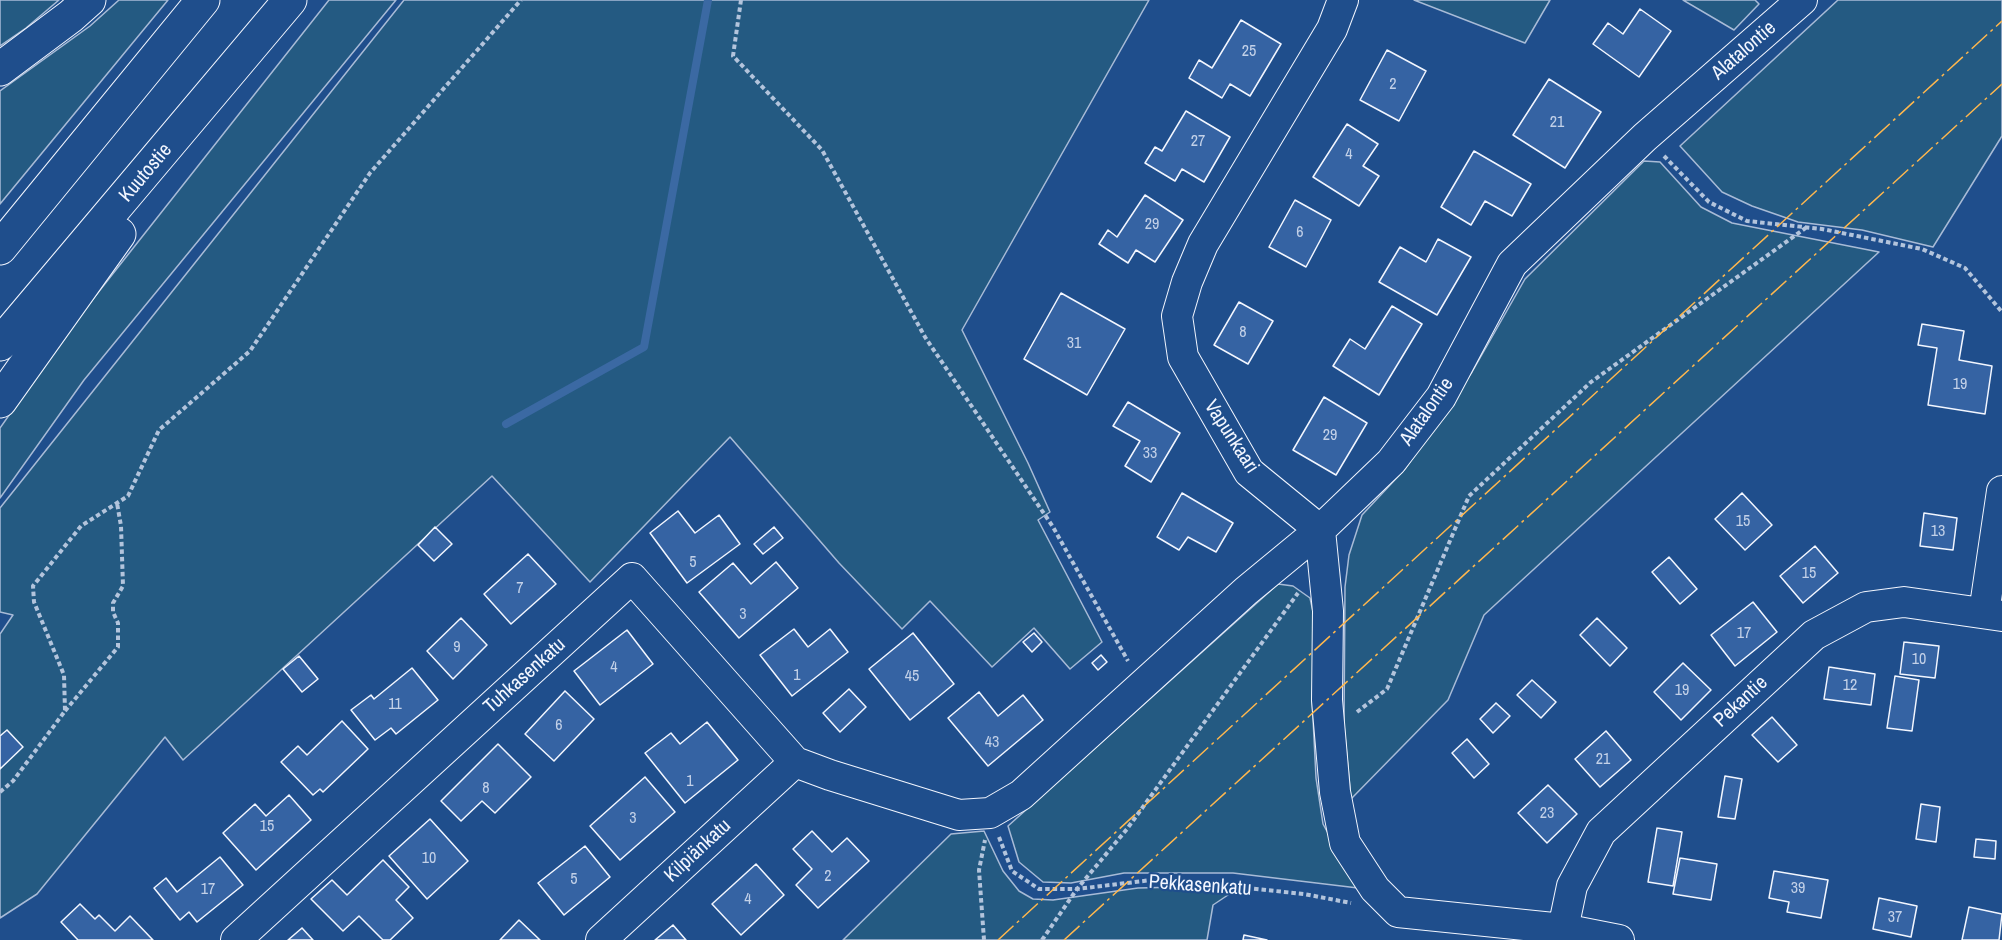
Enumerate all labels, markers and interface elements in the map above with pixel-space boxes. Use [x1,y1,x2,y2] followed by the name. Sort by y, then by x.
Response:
[1707,17,1781,85] street label: Alatalontie
[1242,42,1256,62] house number: 25
[1389,75,1397,95] house number: 2
[1550,113,1564,133] house number: 21
[1191,132,1205,152] house number: 27
[115,139,177,207] street label: Kuutostie
[1345,145,1353,165] house number: 4
[1145,215,1159,235] house number: 29
[1296,223,1304,243] house number: 6
[1239,323,1247,343] house number: 8
[1067,334,1081,354] house number: 31
[1395,373,1459,451] street label: Alatalontie
[1953,375,1967,395] house number: 19
[1198,396,1264,478] street label: Vapunkaari
[1323,426,1337,446] house number: 29
[1143,444,1157,464] house number: 33
[1736,512,1750,532] house number: 15
[1931,522,1945,542] house number: 13
[689,553,697,573] house number: 5
[1802,564,1816,584] house number: 15
[516,579,524,599] house number: 7
[739,605,747,625] house number: 3
[1737,624,1751,644] house number: 17
[479,633,571,719] street label: Tuhkasenkatu
[453,638,461,658] house number: 9
[1912,650,1926,670] house number: 10
[610,658,618,678] house number: 4
[793,666,801,686] house number: 1
[905,667,919,687] house number: 45
[1709,671,1773,733] street label: Pekantie
[1843,676,1857,696] house number: 12
[1675,681,1689,701] house number: 19
[388,695,402,715] house number: 11
[555,716,563,736] house number: 6
[985,733,999,753] house number: 43
[1596,750,1610,770] house number: 21
[686,772,694,792] house number: 1
[482,779,490,799] house number: 8
[1540,804,1554,824] house number: 23
[629,809,637,829] house number: 3
[660,814,736,888] street label: Kilpiänkatu
[260,817,274,837] house number: 15
[422,849,436,869] house number: 10
[824,867,832,887] house number: 2
[570,870,578,890] house number: 5
[1148,870,1252,902] street label: Pekkasenkatu
[1791,879,1805,899] house number: 39
[201,880,215,900] house number: 17
[744,890,752,910] house number: 4
[1888,908,1902,928] house number: 37

